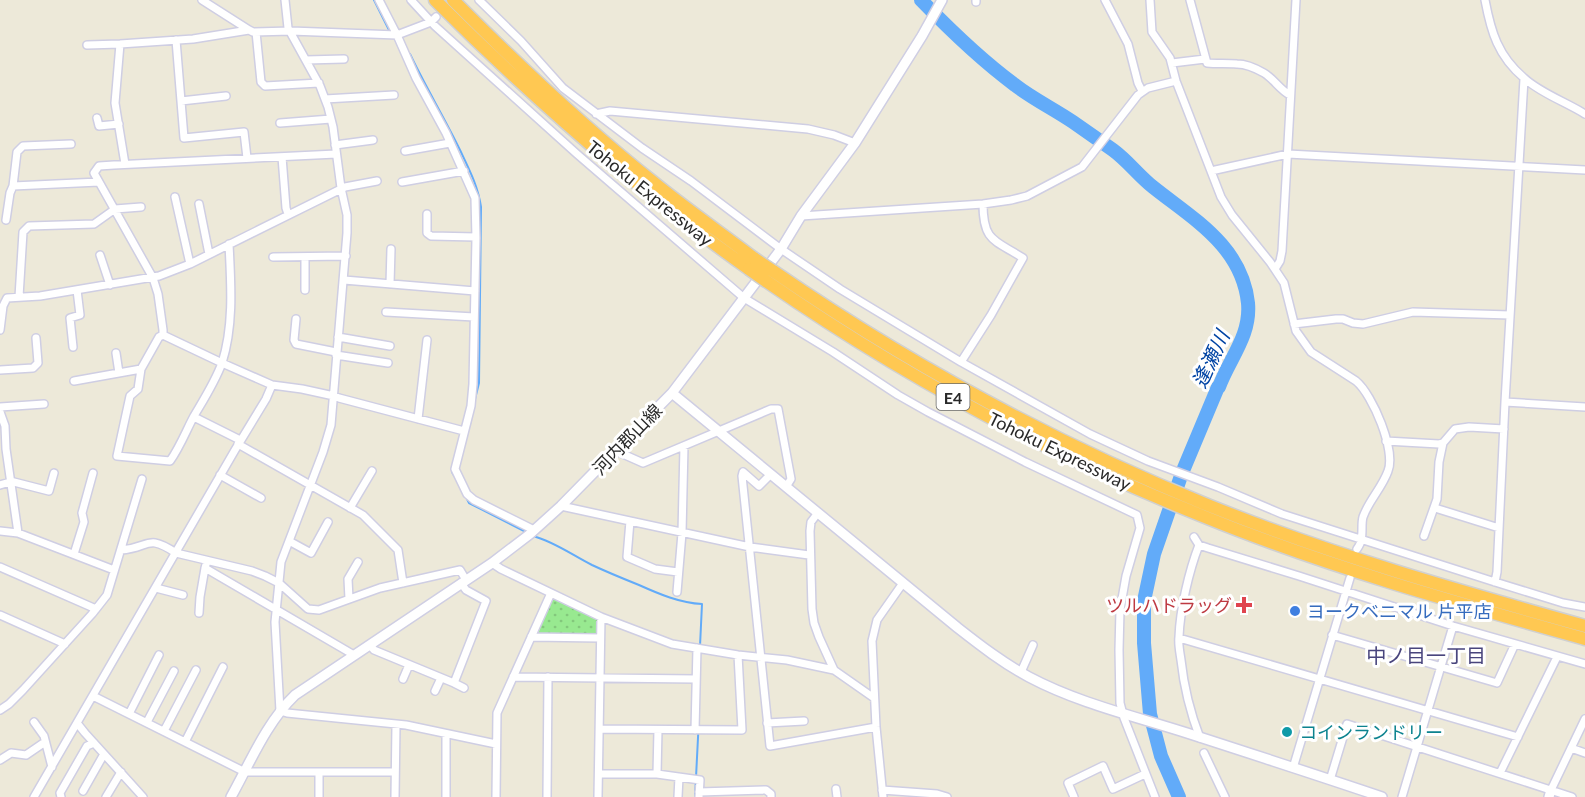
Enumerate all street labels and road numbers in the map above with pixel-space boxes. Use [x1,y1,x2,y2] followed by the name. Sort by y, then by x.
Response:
[583,136,718,251] street label: Tohoku Expressway
[936,384,970,410] road number: E4
[588,399,666,479] street label: 河内郡山線
[985,407,1135,495] street label: Tohoku Expressway

